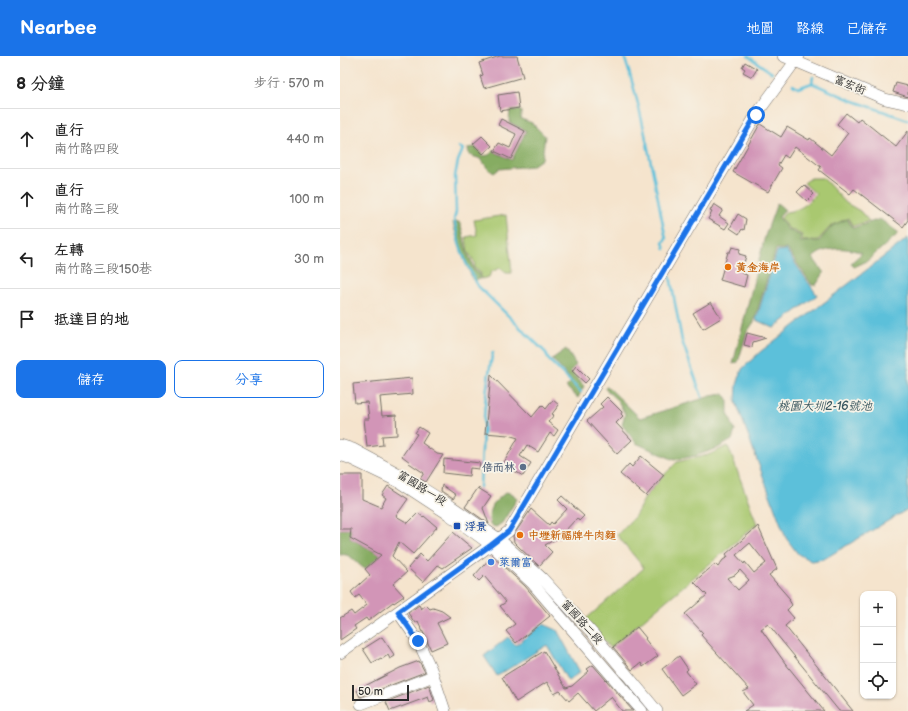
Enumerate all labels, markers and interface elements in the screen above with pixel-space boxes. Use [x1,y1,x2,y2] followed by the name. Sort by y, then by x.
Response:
[20,17,97,40] text: Nearbee
[746,20,774,37] text: 地圖
[796,20,824,37] text: 路線
[846,20,888,37] text: 已儲存
[832,73,869,98] street label: 富宏街
[16,74,65,94] text: 8 分鐘
[254,75,324,91] text: 步行 · 570 m
[747,106,765,124] route start
[54,121,84,140] text: 直行
[16,128,38,150] icon: ahead
[286,131,324,147] text: 440 m
[54,141,119,157] text: 南竹路四段
[54,181,84,200] text: 直行
[16,188,38,210] icon: ahead
[289,191,324,207] text: 100 m
[54,201,119,217] text: 南竹路三段
[54,241,84,260] text: 左轉
[16,248,38,270] icon: left
[294,251,324,267] text: 30 m
[54,261,152,277] text: 南竹路三段150巷
[736,261,780,274] place label: 黃金海岸
[723,262,733,272] marker: 黃金海岸
[16,308,38,330] icon: arrive
[54,310,129,329] text: 抵達目的地
[16,360,166,398] button: 儲存
[174,360,324,398] button: 分享
[778,399,873,414] water label: 桃園大圳2-16號池
[482,461,515,474] place label: 倍而林
[518,462,528,472] marker: 倍而林
[395,468,449,508] street label: 富國路一段
[465,520,487,533] place label: 浮景
[452,521,462,531] marker: 浮景
[528,529,616,542] place label: 中壢新福牌牛肉麵
[515,530,525,540] marker: 中壢新福牌牛肉麵
[499,556,532,569] place label: 萊爾富
[486,557,496,567] marker: 萊爾富
[860,591,896,699] map controls
[860,591,896,627] button: +
[559,597,605,647] street label: 富國路二段
[860,627,896,663] button: −
[409,632,427,650] route end
[860,663,896,699] button: locate
[352,683,409,702] scale bar
[358,685,383,698] text: 50 m

